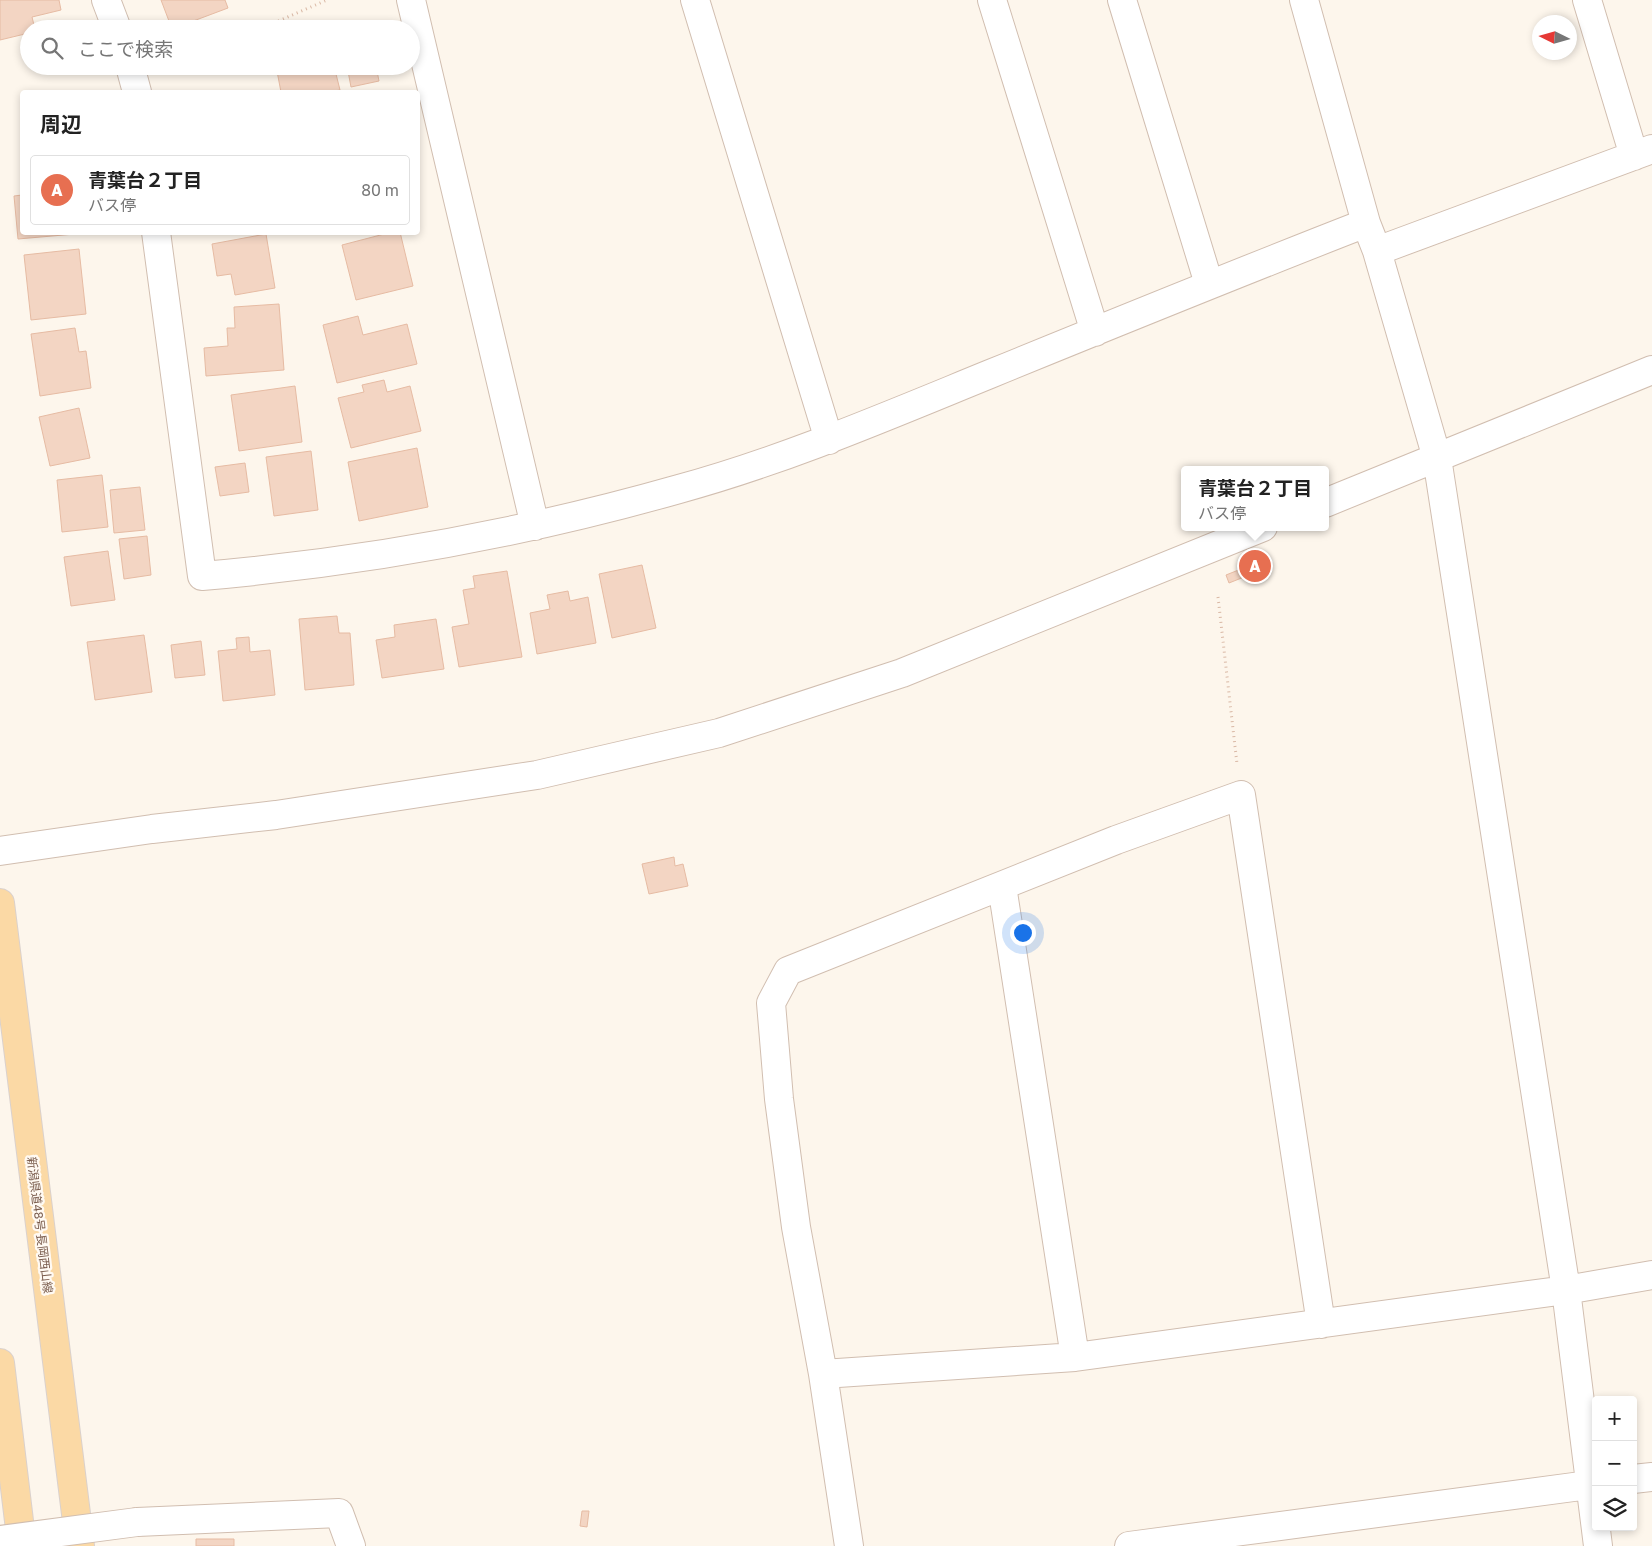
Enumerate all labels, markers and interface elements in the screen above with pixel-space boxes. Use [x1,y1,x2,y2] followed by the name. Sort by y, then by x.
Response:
[1532,15,1577,60] north arrow
[20,20,420,75] search box
[38,34,66,62] icon: search
[78,37,173,60] text: ここで検索
[40,111,82,137] text: 周辺
[88,168,202,191] text: 青葉台２丁目
[51,180,63,200] text: A
[361,180,399,200] text: 80 m
[88,195,136,215] text: バス停
[1181,466,1329,531] popup
[1198,476,1312,499] text: 青葉台２丁目
[1198,503,1246,523] text: バス停
[1239,547,1271,585] pin: A
[1010,920,1036,946] your location
[24,1156,56,1294] street label: 新潟県道48号 長岡西山線
[1592,1396,1637,1531] map controls
[1592,1396,1637,1441] button: +
[1592,1441,1637,1486] button: −
[1592,1486,1637,1531] button: layers

